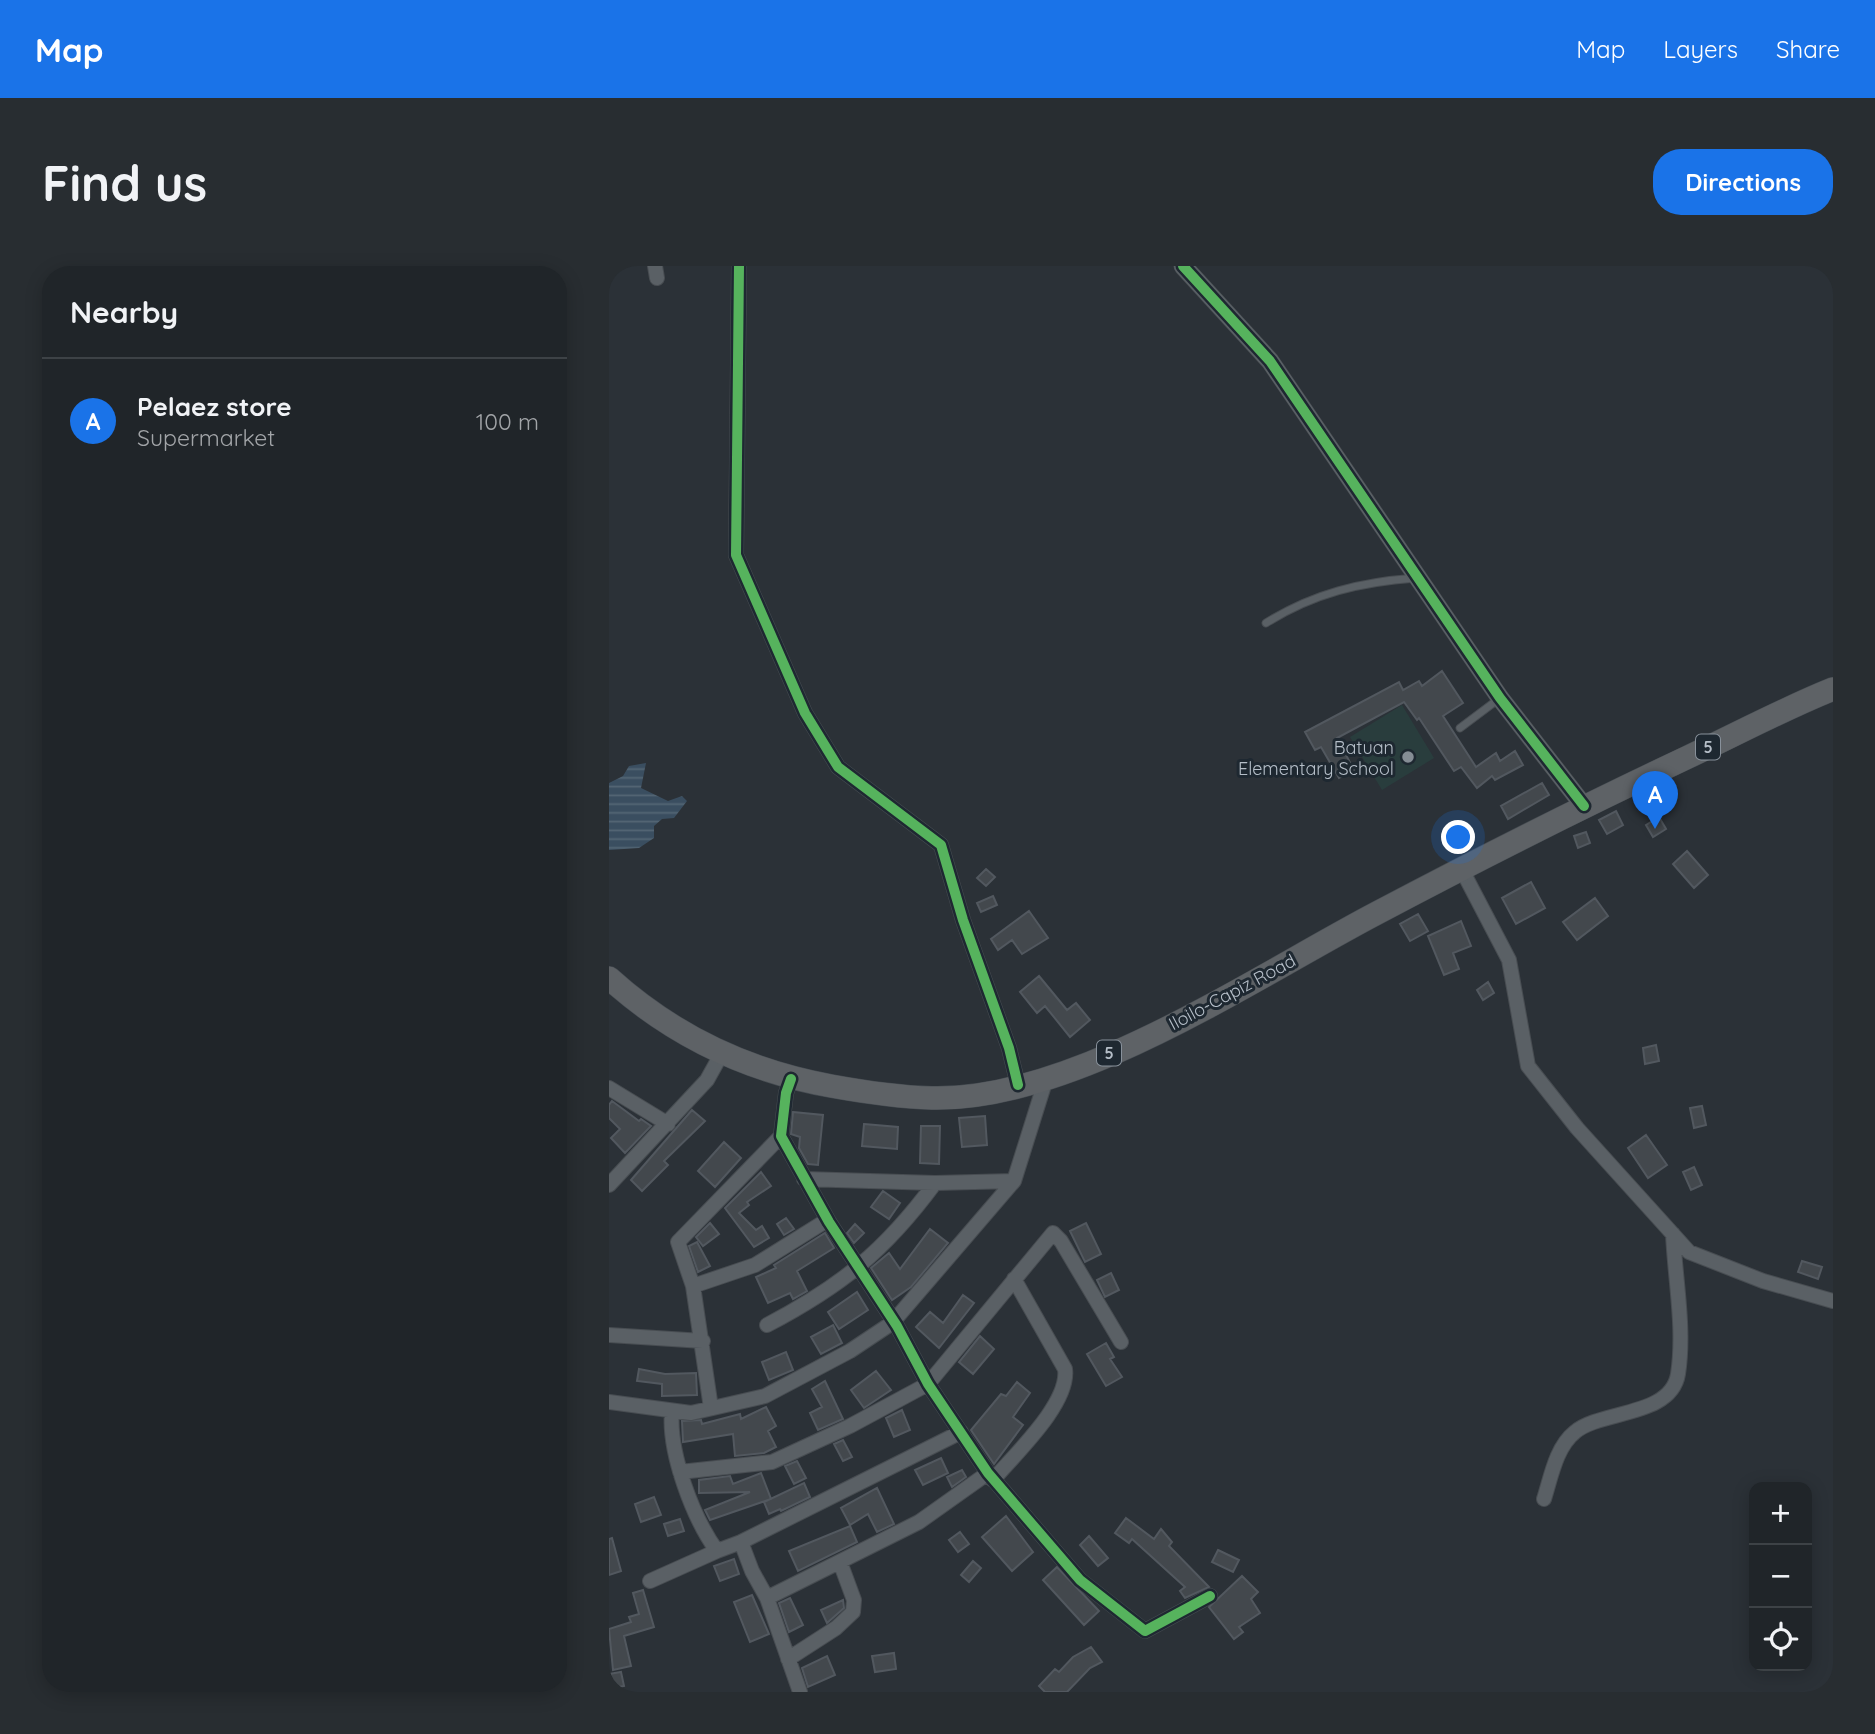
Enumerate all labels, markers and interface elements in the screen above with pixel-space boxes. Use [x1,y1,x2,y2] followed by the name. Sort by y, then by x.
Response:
[35,29,103,70] text: Map
[1576,34,1625,64] text: Map
[1663,34,1738,64] text: Layers
[1776,34,1840,64] text: Share
[1653,149,1833,215] button: Directions
[42,152,207,213] text: Find us
[70,293,178,331] text: Nearby
[137,390,292,423] text: Pelaez store
[86,407,100,436] text: A
[476,407,539,436] text: 100 m
[137,423,275,452] text: Supermarket
[1696,734,1720,760] road number: 5
[1238,736,1394,780] place label: Batuan Elementary School
[1400,749,1416,765] marker: Batuan Elementary School
[1632,771,1678,829] pin: A
[1441,820,1475,854] your location
[1165,949,1299,1035] street label: Iloilo-Capiz Road
[1097,1040,1121,1066] road number: 5
[1749,1482,1812,1671] map controls
[1749,1482,1812,1545] button: +
[1749,1545,1812,1608] button: −
[1749,1608,1812,1671] button: locate

